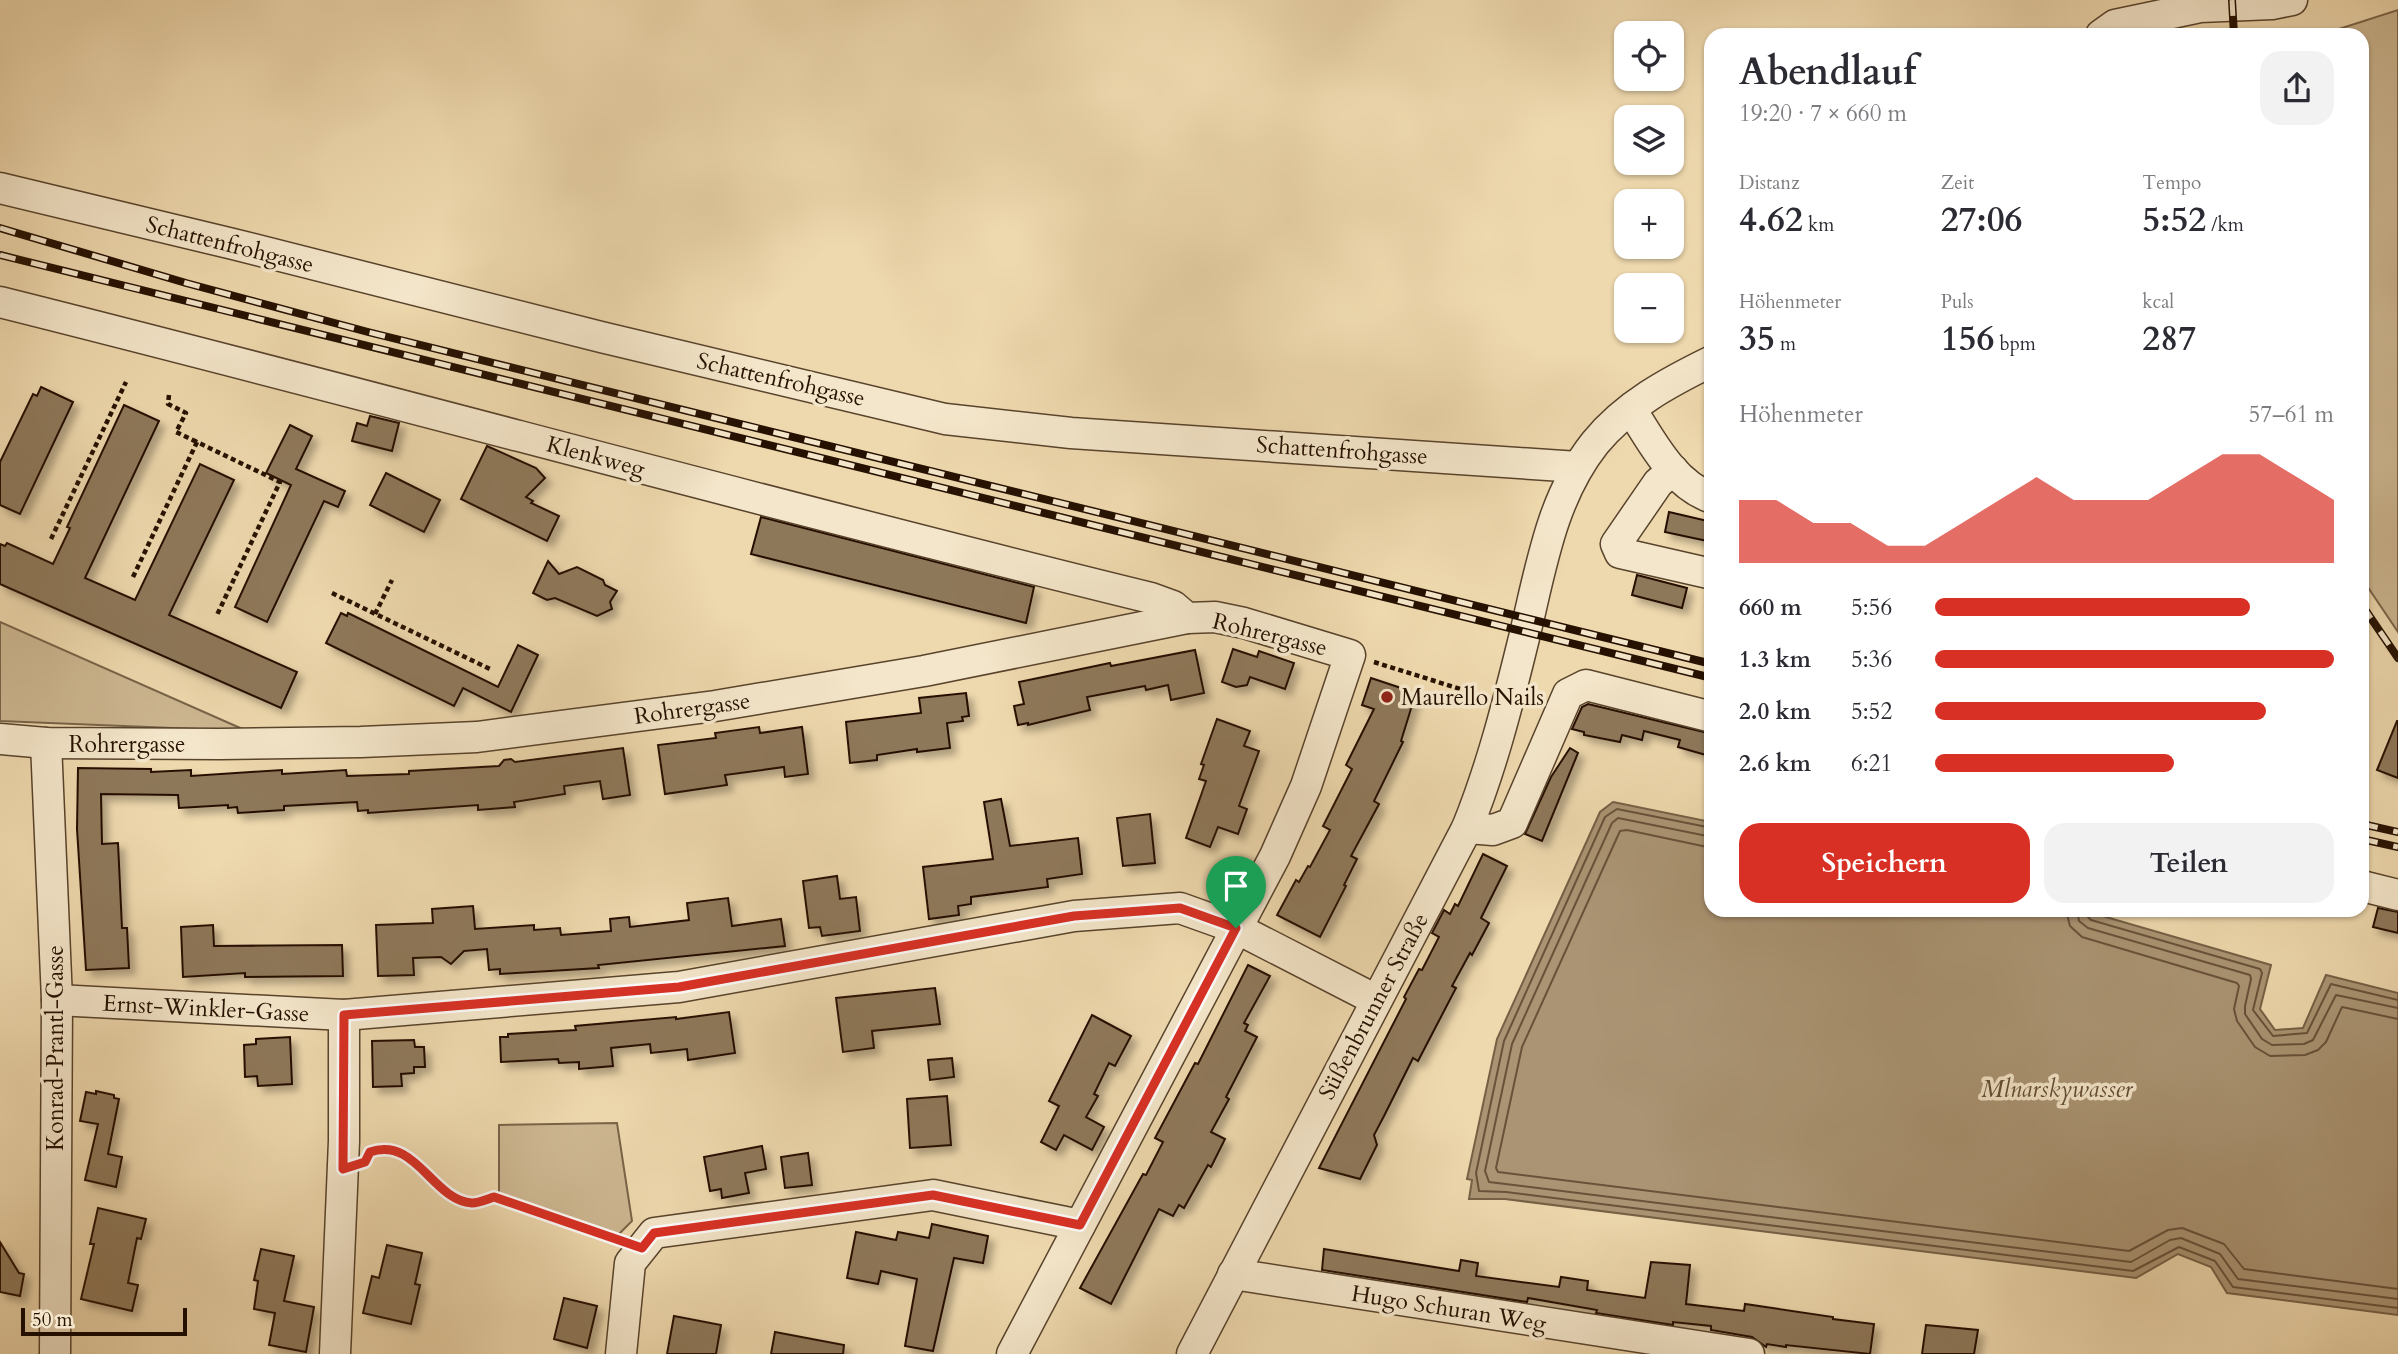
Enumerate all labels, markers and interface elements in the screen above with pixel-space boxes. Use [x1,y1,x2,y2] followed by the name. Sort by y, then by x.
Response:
[1614,21,1684,343] map controls
[1614,21,1684,91] button: locate
[1739,46,1916,98] text: Abendlauf
[2260,51,2334,125] button: share
[1739,98,1907,129] text: 19:20 · 7 × 660 m
[1614,105,1684,175] button: layers
[1739,170,1800,196] text: Distanz
[1941,170,1974,196] text: Zeit
[2142,170,2201,196] text: Tempo
[1614,189,1684,259] button: +
[1739,196,1803,244] text: 4.62
[1941,196,2023,244] text: 27:06
[2142,196,2206,244] text: 5:52
[143,209,317,280] street label: Schattenfrohgasse
[1803,212,1834,238] text: km
[2206,212,2244,238] text: /km
[1614,273,1684,343] button: −
[1739,289,1841,315] text: Höhenmeter
[1941,289,1974,315] text: Puls
[2142,289,2174,315] text: kcal
[1739,315,1775,363] text: 35
[1941,315,1994,363] text: 156
[2142,315,2196,363] text: 287
[1775,331,1796,357] text: m
[1994,331,2036,357] text: bpm
[694,345,868,414] street label: Schattenfrohgasse
[1739,399,1863,430] text: Höhenmeter
[2249,399,2334,430] text: 57–61 m
[543,428,649,484] street label: Klenkweg
[1255,429,1429,472] street label: Schattenfrohgasse
[1739,592,1802,623] text: 660 m
[1851,592,1892,623] text: 5:56
[1209,605,1330,664] street label: Rohrergasse
[1739,644,1811,675] text: 1.3 km
[1851,644,1892,675] text: 5:36
[1401,682,1544,713] place label: Maurello Nails
[632,685,752,732] street label: Rohrergasse
[1379,689,1395,705] marker: Maurello Nails
[1739,696,1811,727] text: 2.0 km
[1851,696,1892,727] text: 5:52
[69,729,185,760] street label: Rohrergasse
[1739,748,1811,779] text: 2.6 km
[1851,748,1892,779] text: 6:21
[1739,823,2030,903] button: Speichern
[2044,823,2334,903] button: Teilen
[1206,856,1266,928] pin
[1217,867,1255,905] icon: arrive
[1311,908,1436,1105] street label: Süßenbrunner Straße
[40,945,71,1151] street label: Konrad-Prantl-Gasse
[102,988,310,1029] street label: Ernst-Winkler-Gasse
[1981,1073,2134,1106] water label: Mlnarskywasser
[1349,1278,1549,1339] street label: Hugo Schuran Weg
[21,1305,187,1337] scale bar
[32,1307,73,1333] text: 50 m

